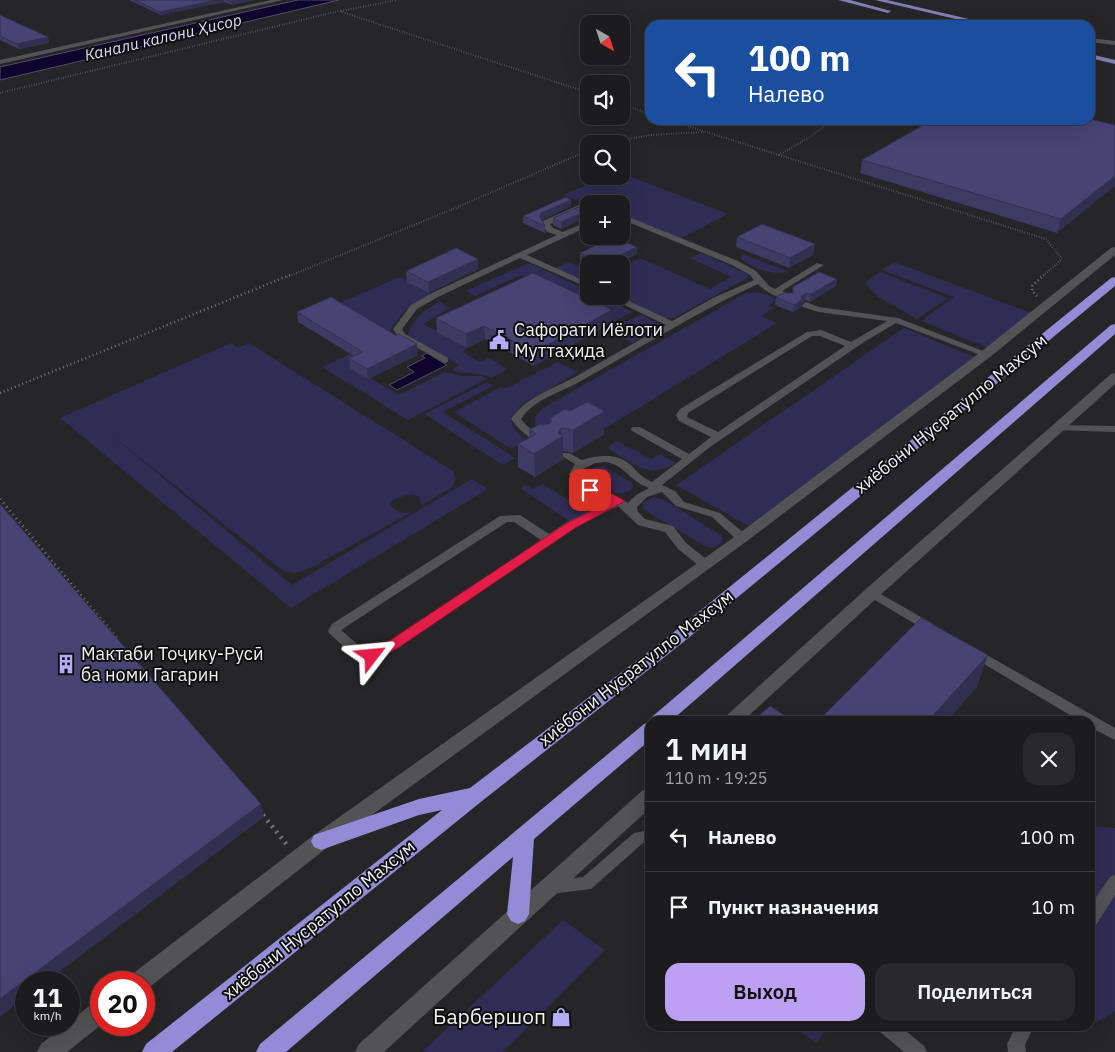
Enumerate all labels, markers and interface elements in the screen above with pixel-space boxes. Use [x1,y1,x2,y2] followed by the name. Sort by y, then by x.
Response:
[82,9,244,65] water label: Канали калони Ҳисор
[580,15,630,65] north arrow
[580,15,630,305] map controls
[748,35,851,81] text: 100 m
[665,40,730,105] icon: left
[580,75,630,125] button: sound
[748,79,825,108] text: Налево
[580,135,630,185] button: search
[580,195,630,245] button: +
[580,255,630,305] button: −
[514,318,663,362] place label: Сафорати Иёлоти Муттаҳида
[488,329,510,351] public building icon: Сафорати Иёлоти Муттаҳида
[850,329,1052,498] street label: хиёбони Нусратулло Махсум
[569,469,611,511] pin
[576,476,604,504] icon: arrive
[534,584,738,751] street label: хиёбони Нусратулло Махсум
[345,629,397,681] position arrow
[81,642,263,686] place label: Мактаби Тоҷику-Русӣ ба номи Гагарин
[55,653,77,675] building icon: Мактаби Тоҷику-Русӣ ба номи Гагарин
[665,729,748,768] text: 1 мин
[1023,733,1075,785] button: close
[665,768,767,788] text: 110 m · 19:25
[665,823,693,851] icon: left
[708,825,777,849] text: Налево
[1020,825,1075,849] text: 100 m
[218,835,420,1004] street label: хиёбони Нусратулло Махсум
[665,893,693,921] icon: arrive
[708,895,879,919] text: Пункт назначения
[1031,895,1075,919] text: 10 m
[665,963,865,1021] button: Выход
[875,963,1075,1021] button: Поделиться
[90,971,155,1036] speed limit sign: 20
[32,981,63,1014] text: 11
[433,1002,546,1030] place label: Барбершоп
[550,1006,572,1028] shop icon: Барбершоп
[33,1008,62,1023] text: km/h

